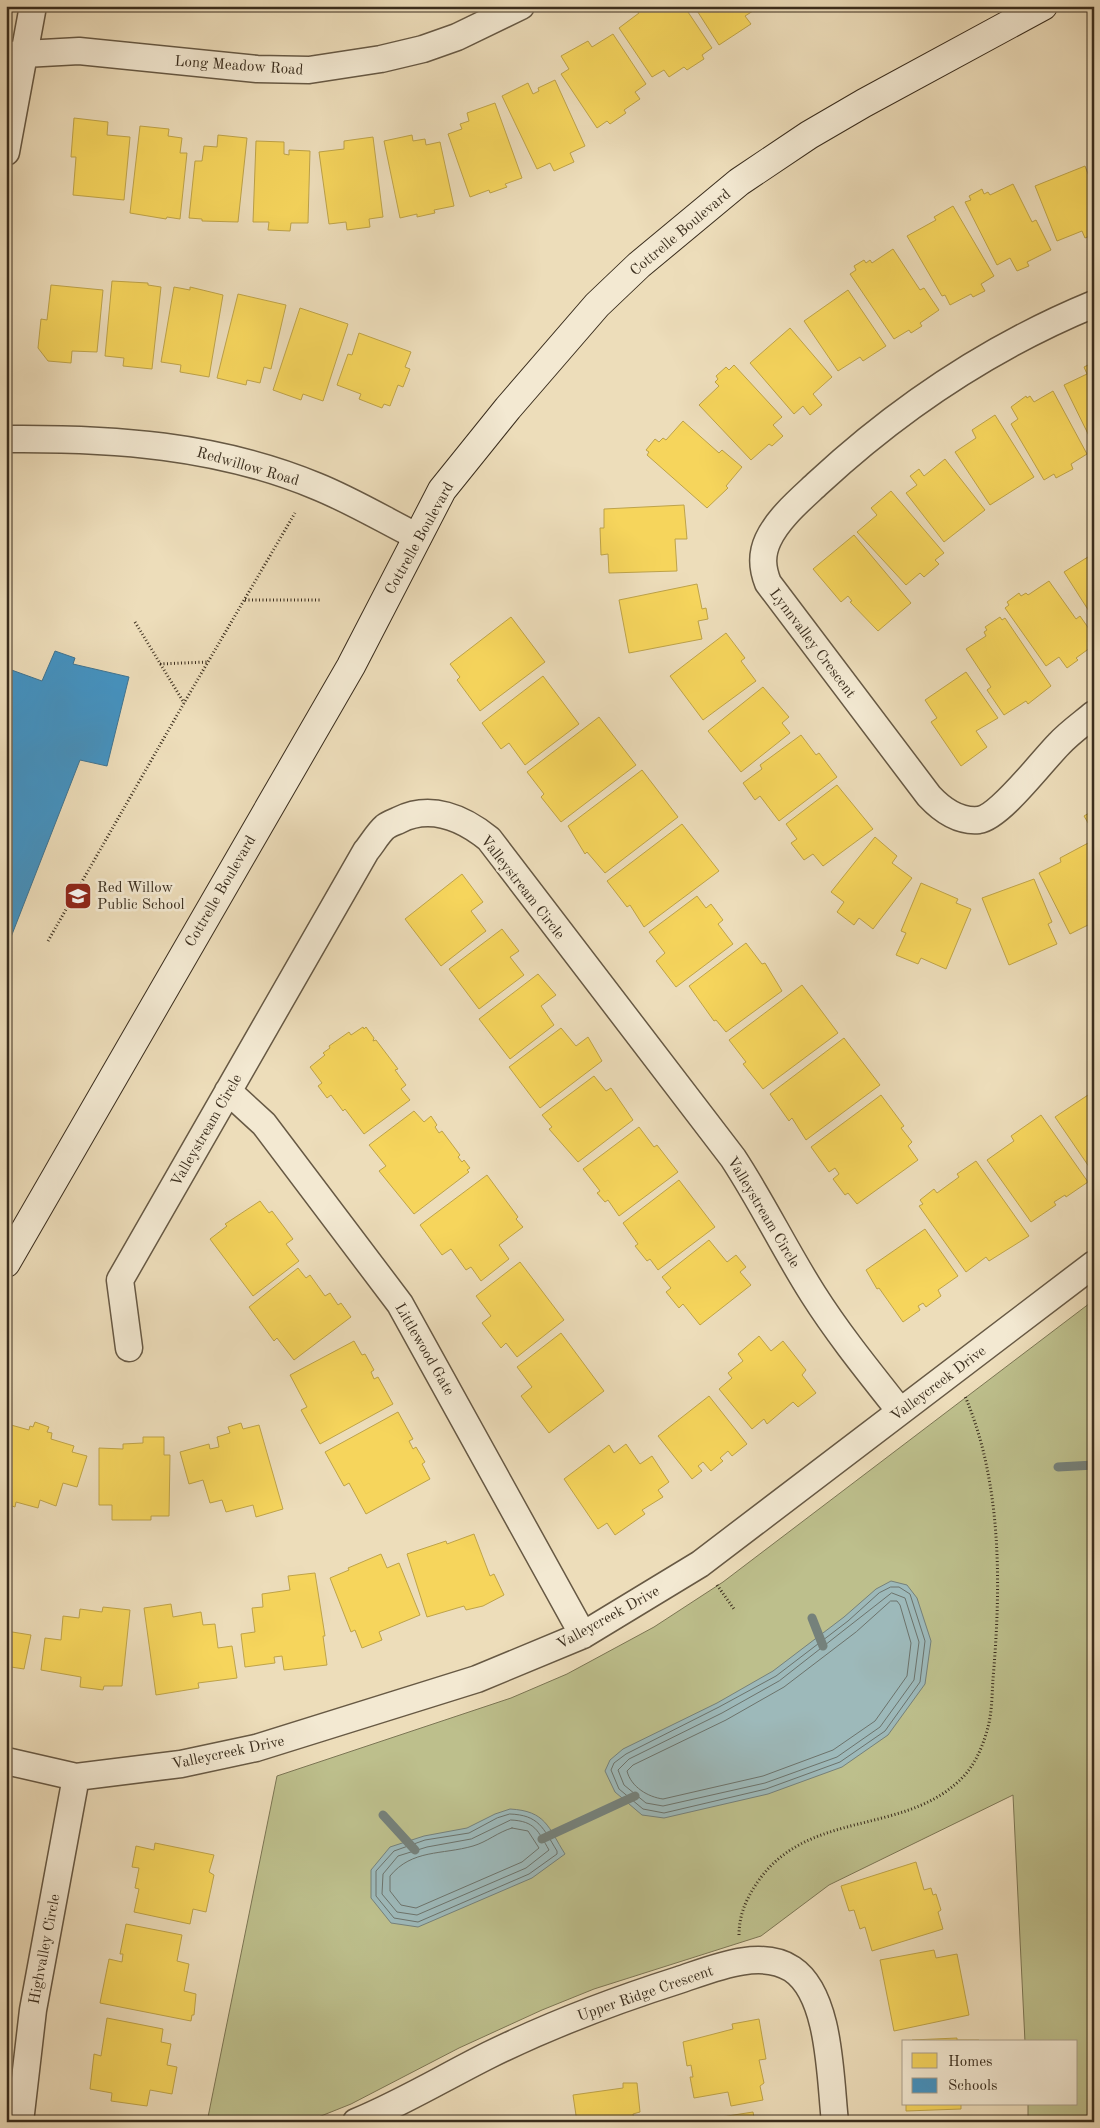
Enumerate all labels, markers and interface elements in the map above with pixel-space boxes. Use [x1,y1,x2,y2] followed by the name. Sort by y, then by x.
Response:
[174,55,304,78] street label: Long Meadow Road
[628,187,734,279] street label: Cottrelle Boulevard
[195,446,301,489] street label: Redwillow Road
[383,480,457,597] street label: Cottrelle Boulevard
[766,586,858,701] street label: Lynnvalley Crescent
[183,833,259,950] street label: Cottrelle Boulevard
[477,833,567,943] street label: Valleystream Circle
[63,881,93,911] school or university icon: Red Willow Public School
[97,881,185,913] place label: Red Willow Public School
[169,1072,246,1189] street label: Valleystream Circle
[724,1155,802,1271] street label: Valleystream Circle
[391,1301,456,1399] street label: Littlewood Gate
[889,1344,989,1425] street label: Valleycreek Drive
[555,1584,663,1653] street label: Valleycreek Drive
[171,1734,286,1773] street label: Valleycreek Drive
[27,1893,64,2006] street label: Highvalley Circle
[576,1964,715,2025] street label: Upper Ridge Crescent
[902,2040,1078,2106] legend
[948,2055,993,2070] text: Homes
[948,2079,997,2094] text: Schools

